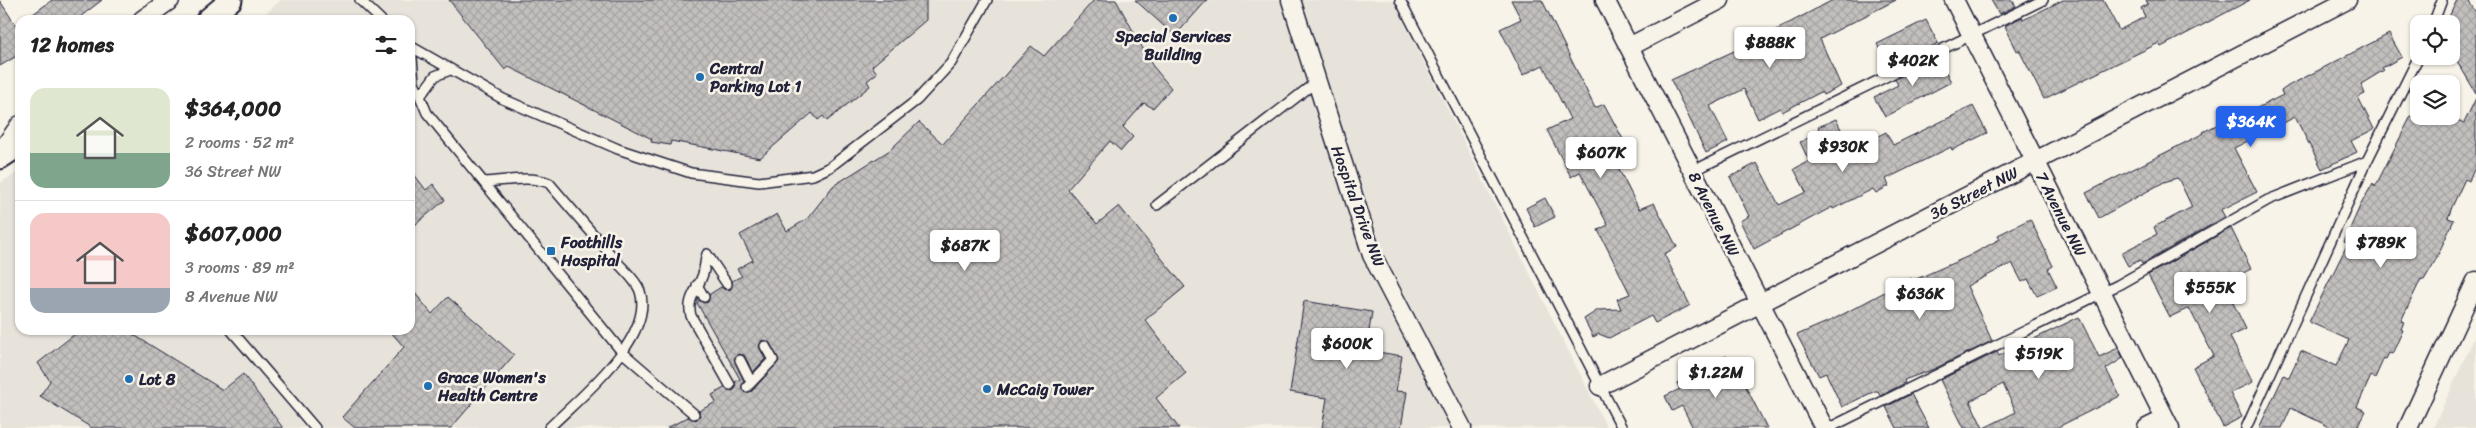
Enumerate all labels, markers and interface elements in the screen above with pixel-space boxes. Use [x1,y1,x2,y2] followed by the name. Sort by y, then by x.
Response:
[1167,12,1179,24] marker: Special Services Building
[2410,15,2460,125] map controls
[2410,15,2460,65] button: locate
[1114,22,1231,69] place label: Special Services Building
[30,26,114,64] text: 12 homes
[1735,27,1805,69] pin: $888K
[1745,28,1795,57] text: $888K
[372,31,400,59] icon: filters
[1878,44,1948,87] pin: $402K
[1888,46,1938,75] text: $402K
[709,54,802,101] place label: Central Parking Lot 1
[694,71,706,83] marker: Central Parking Lot 1
[2410,75,2460,125] button: layers
[185,90,281,128] text: $364,000
[2216,106,2286,148] pin: $364K
[2227,107,2275,136] text: $364K
[70,108,130,168] icon: home
[185,128,294,157] text: 2 rooms · 52 m²
[1808,130,1878,173] pin: $930K
[1818,132,1868,161] text: $930K
[1566,136,1636,179] pin: $607K
[1577,138,1625,167] text: $607K
[1323,141,1393,271] street label: Hospital Drive NW
[185,157,281,186] text: 36 Street NW
[1925,158,2024,228] street label: 36 Street NW
[1680,166,1748,262] street label: 8 Avenue NW
[2027,166,2095,262] street label: 7 Avenue NW
[185,215,282,253] text: $607,000
[2346,226,2416,269] pin: $789K
[560,228,623,275] place label: Foothills Hospital
[2356,228,2406,257] text: $789K
[930,230,1000,272] pin: $687K
[941,231,989,260] text: $687K
[70,233,130,293] icon: home
[545,245,557,257] marker: Foothills Hospital
[185,253,294,282] text: 3 rooms · 89 m²
[2175,272,2245,314] pin: $555K
[2185,273,2235,302] text: $555K
[1885,278,1955,320] pin: $636K
[1896,279,1944,308] text: $636K
[185,282,278,311] text: 8 Avenue NW
[1312,328,1382,370] pin: $600K
[1322,329,1372,358] text: $600K
[2004,338,2074,380] pin: $519K
[2016,339,2062,368] text: $519K
[1675,356,1757,399] pin: $1.22M
[1689,358,1743,387] text: $1.22M
[437,363,547,410] place label: Grace Women's Health Centre
[139,365,176,394] place label: Lot 8
[123,373,135,385] marker: Lot 8
[996,375,1094,404] place label: McCaig Tower
[422,380,434,392] marker: Grace Women's Health Centre
[981,383,993,395] marker: McCaig Tower

